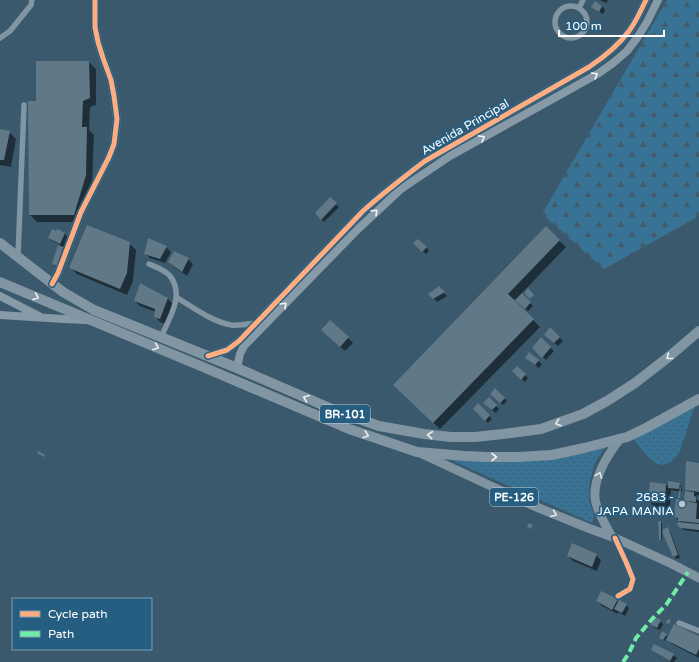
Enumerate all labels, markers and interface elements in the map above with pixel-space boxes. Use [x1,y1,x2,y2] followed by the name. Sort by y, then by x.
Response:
[559,12,664,38] scale bar
[565,19,602,33] text: 100 m
[591,73,598,80] one-way arrow
[419,96,511,158] street label: Avenida Principal
[478,136,485,143] one-way arrow
[371,210,378,217] one-way arrow
[32,293,39,301] one-way arrow
[279,302,287,310] one-way arrow
[152,342,160,350] one-way arrow
[667,352,674,359] one-way arrow
[303,395,310,403] one-way arrow
[320,405,370,423] road number: BR-101
[555,418,562,426] one-way arrow
[363,430,370,439] one-way arrow
[427,431,433,440] one-way arrow
[491,453,497,461] one-way arrow
[595,471,603,478] one-way arrow
[490,488,538,506] road number: PE-126
[597,490,674,518] place label: 2683 - JAPA MANIA
[677,499,687,509] marker: 2683 - JAPA MANIA
[551,510,558,518] one-way arrow
[12,598,152,650] legend
[48,607,107,621] text: Cycle path
[48,627,74,641] text: Path

